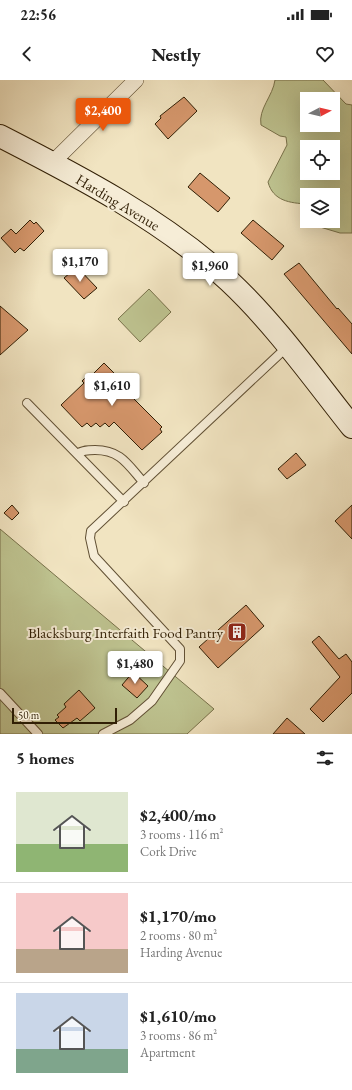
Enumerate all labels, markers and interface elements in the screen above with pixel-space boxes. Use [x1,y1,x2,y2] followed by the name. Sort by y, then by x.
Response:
[20,5,56,24] text: 22:56
[16,43,38,65] icon: back
[151,43,201,66] text: Nestly
[314,43,336,65] icon: heart
[300,92,340,132] north arrow
[300,92,340,228] map controls
[70,98,136,132] pin: $2,400
[85,102,121,119] text: $2,400
[300,140,340,180] button: locate
[72,169,164,235] street label: Harding Avenue
[300,188,340,228] button: layers
[47,249,113,283] pin: $1,170
[62,253,98,270] text: $1,170
[177,253,243,287] pin: $1,960
[192,257,228,274] text: $1,960
[79,373,145,407] pin: $1,610
[94,377,130,394] text: $1,610
[226,621,248,643] building icon: Blacksburg Interfaith Food Pantry
[28,623,223,642] place label: Blacksburg Interfaith Food Pantry
[102,651,168,685] pin: $1,480
[117,655,153,672] text: $1,480
[12,706,117,725] scale bar
[18,708,39,722] text: 50 m
[16,747,74,769] text: 5 homes
[314,747,336,769] icon: filters
[140,804,216,826] text: $2,400/mo
[48,808,96,856] icon: home
[140,826,224,843] text: 3 rooms · 116 m²
[140,843,196,860] text: Cork Drive
[140,905,216,927] text: $1,170/mo
[48,909,96,957] icon: home
[140,927,217,944] text: 2 rooms · 80 m²
[140,944,222,961] text: Harding Avenue
[140,1005,216,1027] text: $1,610/mo
[48,1009,96,1057] icon: home
[140,1027,217,1044] text: 3 rooms · 86 m²
[140,1044,195,1061] text: Apartment

